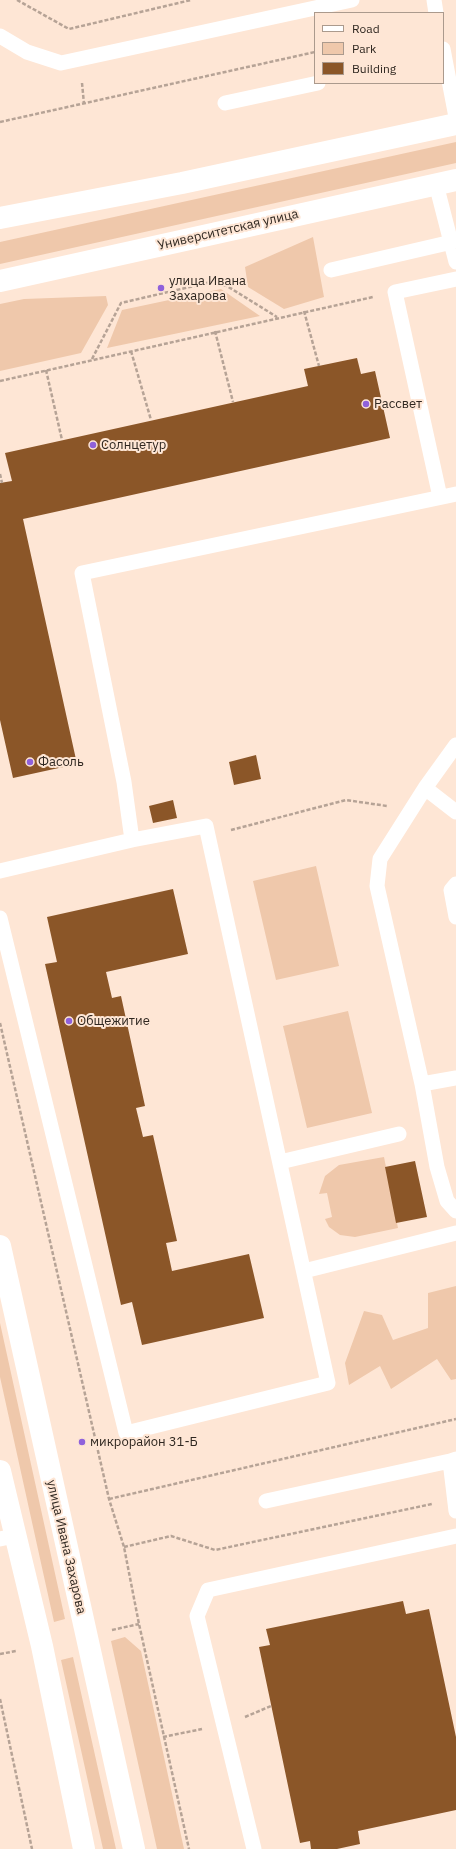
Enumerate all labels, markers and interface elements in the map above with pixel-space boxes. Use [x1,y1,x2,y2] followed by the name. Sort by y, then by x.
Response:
[314,12,444,84] legend
[352,21,380,36] text: Road
[352,41,376,56] text: Park
[352,61,396,76] text: Building
[156,206,300,254] street label: Университетская улица
[169,273,246,304] place label: улица Ивана Захарова
[156,283,166,293] marker: улица Ивана Захарова
[374,396,422,412] place label: Рассвет
[361,399,371,409] marker: Рассвет
[101,437,166,453] place label: Солнцетур
[88,440,98,450] marker: Солнцетур
[38,754,84,770] place label: Фасоль
[25,757,35,767] marker: Фасоль
[77,1013,150,1029] place label: Общежитие
[64,1016,74,1026] marker: Общежитие
[90,1434,198,1450] place label: микрорайон 31-Б
[77,1437,87,1447] marker: микрорайон 31-Б
[43,1478,89,1616] street label: улица Ивана Захарова

